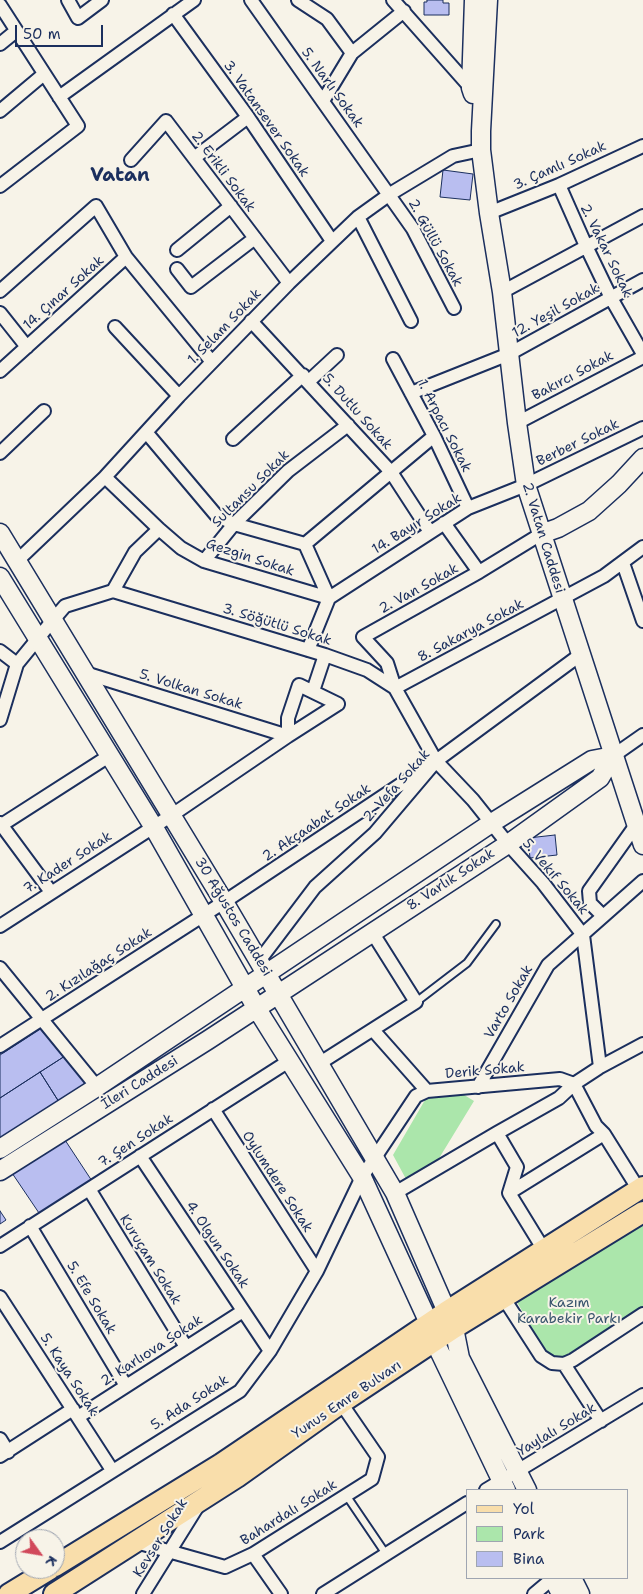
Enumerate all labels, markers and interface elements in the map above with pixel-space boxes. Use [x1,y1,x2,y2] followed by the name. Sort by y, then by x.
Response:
[18,15,105,47] scale bar
[23,24,61,44] text: 50 m
[297,45,367,131] street label: 5. Narlı Sokak
[219,58,313,180] street label: 3. Vatansever Sokak
[187,128,259,216] street label: 2. Erikli Sokak
[511,138,609,194] street label: 3. Çamlı Sokak
[90,165,150,187] district label: Vatan
[404,196,466,290] street label: 2. Güllü Sokak
[576,201,636,301] street label: 2. Vakar Sokak
[20,252,108,334] street label: 14. Çınar Sokak
[509,280,603,342] street label: 12. Yeşil Sokak
[185,286,265,368] street label: 1. Selam Sokak
[529,348,617,404] street label: Bakırcı Sokak
[318,370,396,454] street label: 5. Dutlu Sokak
[413,377,475,475] street label: 1. Arpacı Sokak
[534,416,622,470] street label: Berber Sokak
[209,447,293,531] street label: Sultansu Sokak
[518,481,568,595] street label: 2. Vatan Caddesi
[369,490,465,558] street label: 14. Bayır Sokak
[204,536,296,580] street label: Gezgin Sokak
[376,560,462,618] street label: 2. Van Sokak
[415,596,527,666] street label: 8. Sakarya Sokak
[220,600,334,650] street label: 3. Söğütlü Sokak
[137,666,245,714] street label: 5. Volkan Sokak
[360,746,434,826] street label: 2. Vefa Sokak
[260,780,374,866] street label: 2. Akçaabat Sokak
[21,828,115,898] street label: 7. Kader Sokak
[518,836,592,918] street label: 5. Vekıf Sokak
[404,845,498,915] street label: 8. Varlık Sokak
[191,854,275,980] street label: 30 Ağustos Caddesi
[43,924,155,1006] street label: 2. Kızılağaç Sokak
[481,962,537,1042] street label: Varto Sokak
[99,1053,181,1113] street label: İleri Caddesi
[445,1059,525,1083] street label: Derik Sokak
[96,1111,176,1171] street label: 7. Şen Sokak
[238,1128,316,1236] street label: Oylumdere Sokak
[182,1198,252,1292] street label: 4. Olgun Sokak
[116,1212,184,1308] street label: Kuruçam Sokak
[63,1258,119,1338] street label: 5. Efe Sokak
[517,1295,621,1328] park label: Kazım Karabekir Parkı
[98,1312,206,1390] street label: 2. Karlıova Sokak
[36,1330,102,1420] street label: 5. Kaya Sokak
[289,1357,405,1443] street label: Yunus Emre Bulvarı
[148,1372,232,1434] street label: 5. Ada Sokak
[514,1400,600,1460] street label: Yaylalı Sokak
[238,1477,340,1549] street label: Bahardalı Sokak
[466,1489,628,1579] legend
[130,1496,192,1580] street label: Kevser Sokak
[513,1499,534,1519] text: Yol
[513,1524,545,1544] text: Park
[15,1529,65,1579] north arrow
[513,1549,544,1569] text: Bina
[42,1553,62,1570] text: K

